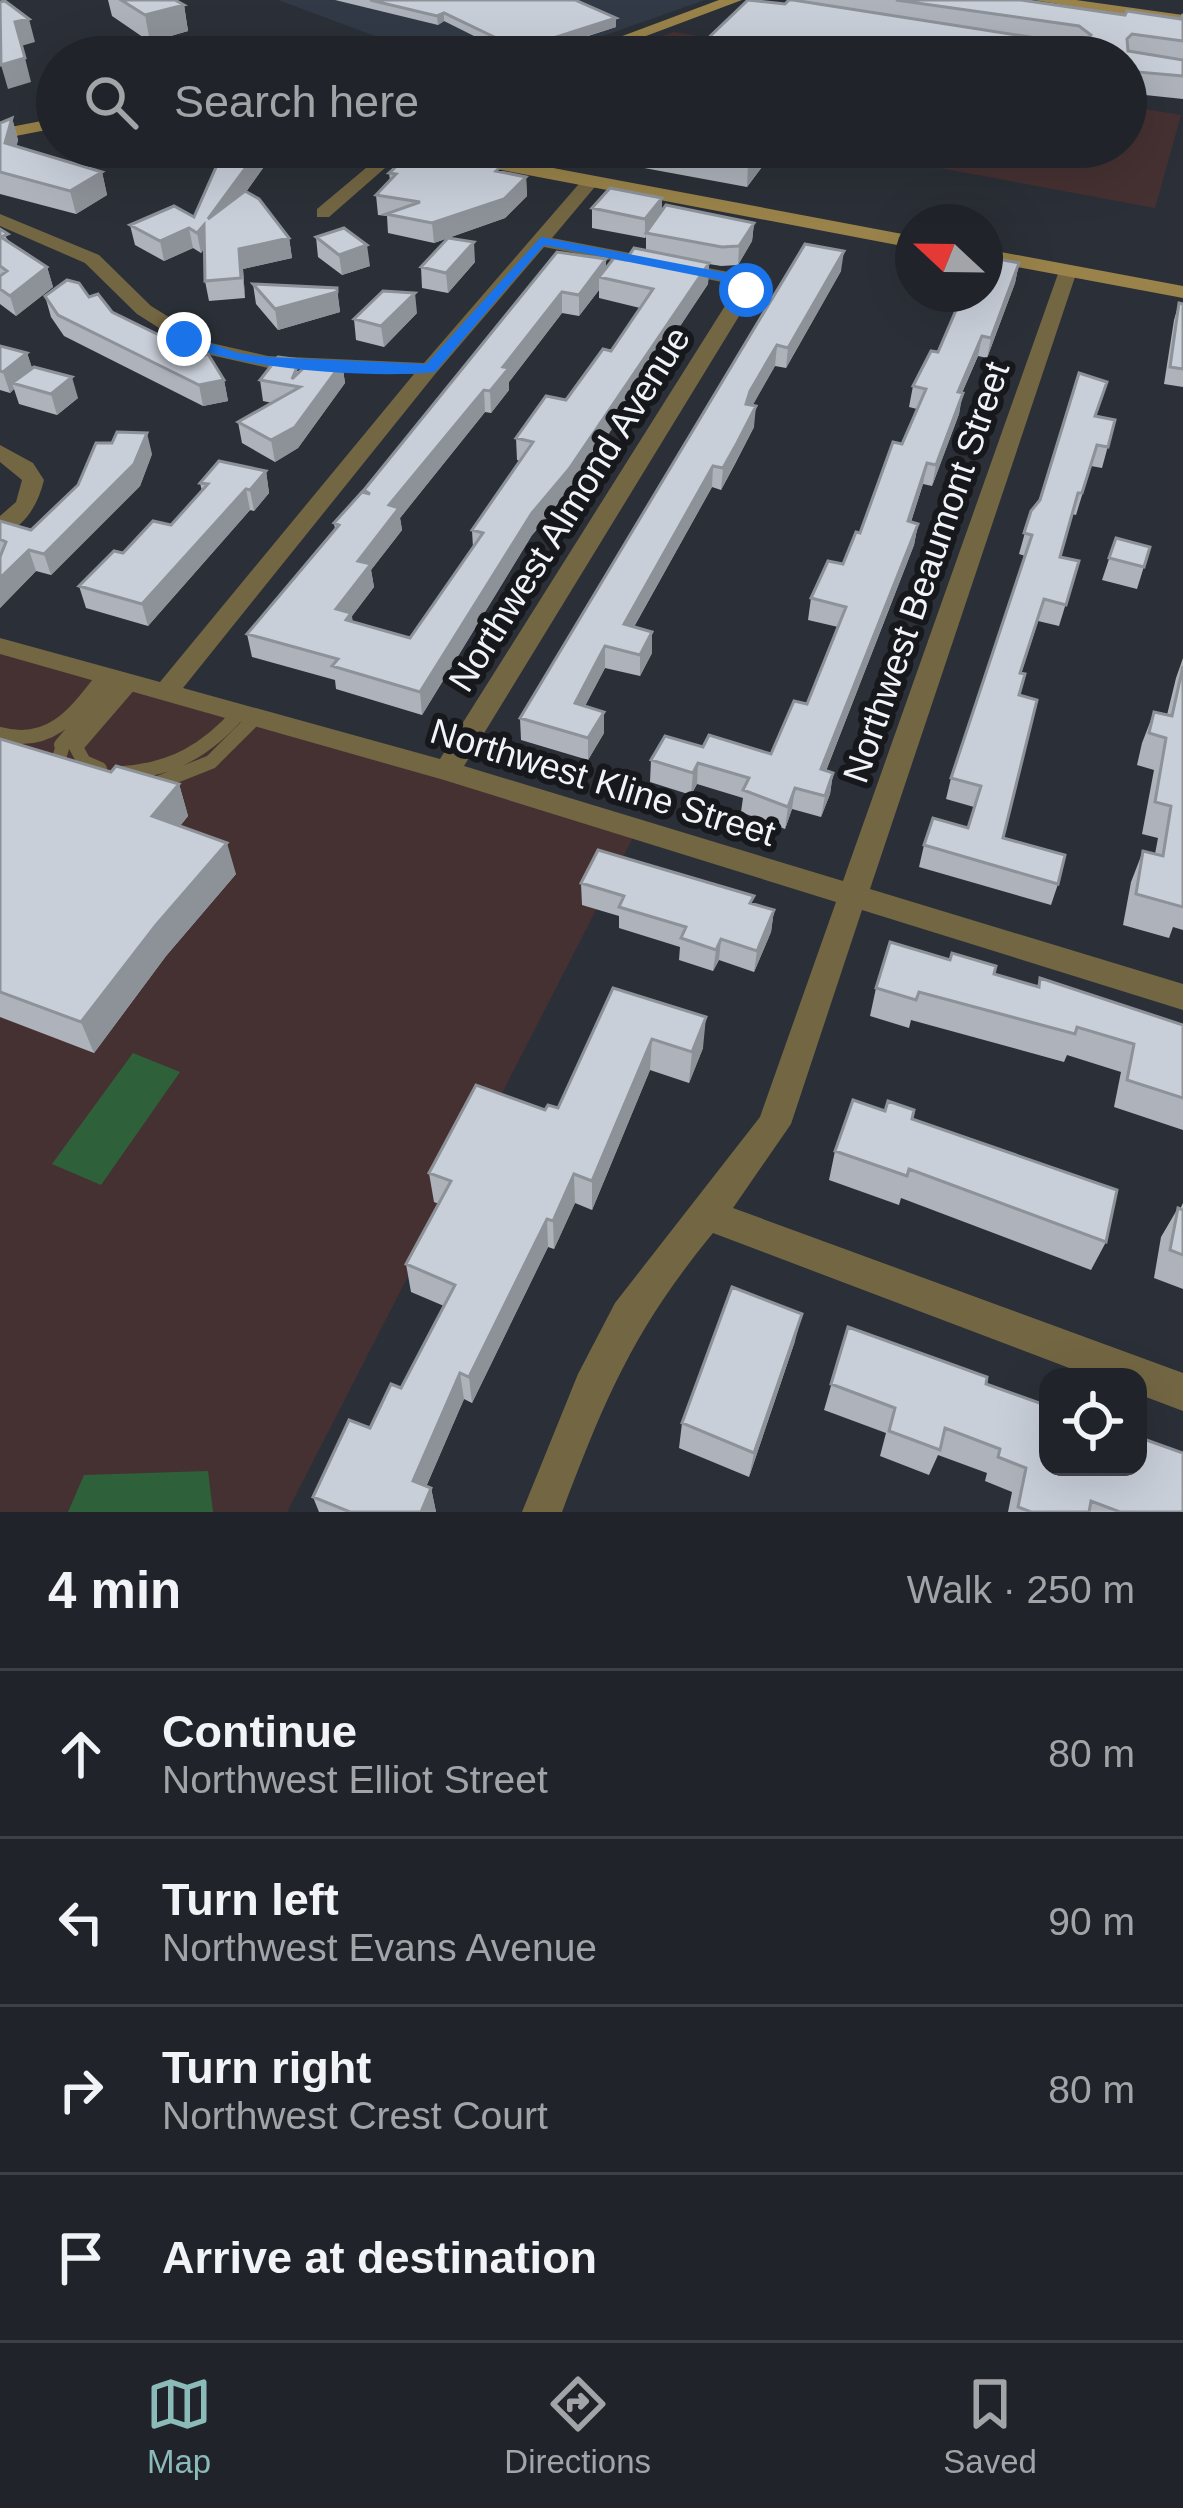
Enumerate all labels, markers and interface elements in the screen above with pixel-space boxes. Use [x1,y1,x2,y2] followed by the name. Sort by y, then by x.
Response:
[36,36,1147,168] search box
[78,69,144,135] icon: search
[174,76,419,127] text: Search here
[895,204,1003,312] north arrow
[719,263,773,317] route start
[157,312,211,366] route end
[440,319,698,699] street label: Northwest Almond Avenue
[835,356,1017,788] street label: Northwest Beaumont Street
[426,710,780,854] street label: Northwest Kline Street
[1039,1368,1147,1476] map controls
[1039,1368,1147,1476] button: locate
[48,1562,181,1619] text: 4 min
[907,1568,1135,1611] text: Walk · 250 m
[162,1706,357,1757] text: Continue
[48,1721,114,1787] icon: ahead
[1048,1732,1135,1775] text: 80 m
[162,1758,548,1801] text: Northwest Elliot Street
[162,1874,339,1925] text: Turn left
[48,1889,114,1955] icon: left
[1048,1900,1135,1943] text: 90 m
[162,1926,597,1969] text: Northwest Evans Avenue
[162,2042,371,2093] text: Turn right
[48,2057,114,2123] icon: right
[1048,2068,1135,2111] text: 80 m
[162,2094,548,2137] text: Northwest Crest Court
[48,2225,114,2291] icon: arrive
[162,2232,597,2283] text: Arrive at destination
[146,2371,212,2481] tab: Map
[504,2371,651,2481] tab: Directions
[943,2371,1037,2481] tab: Saved

